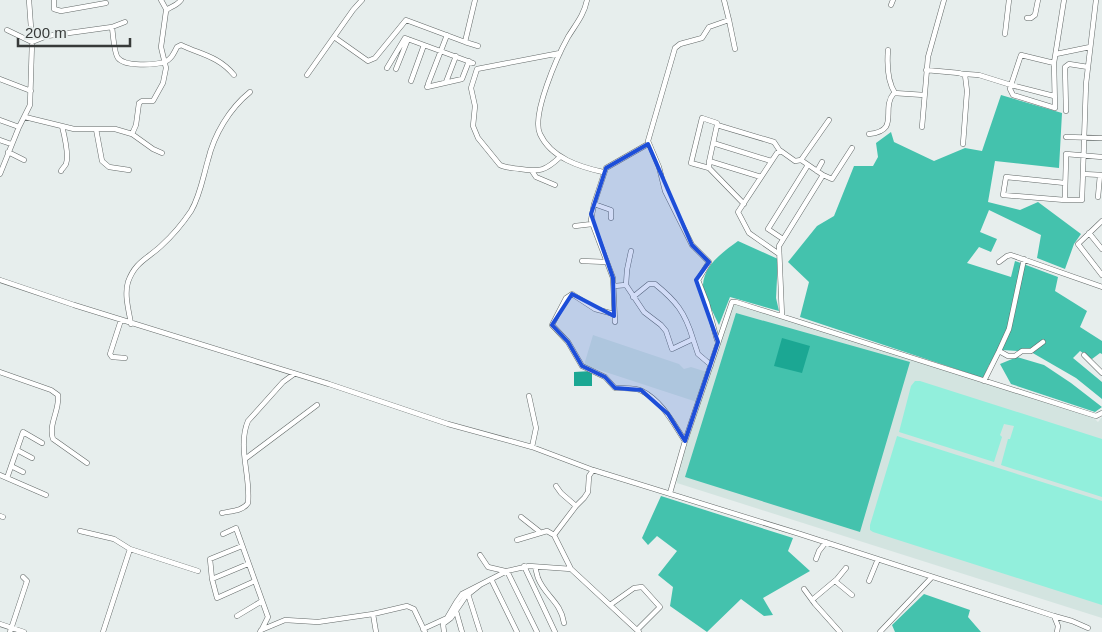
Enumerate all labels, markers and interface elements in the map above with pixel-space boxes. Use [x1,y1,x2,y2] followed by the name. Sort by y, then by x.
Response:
[18,15,130,47] scale bar
[25,24,67,41] text: 200 m

